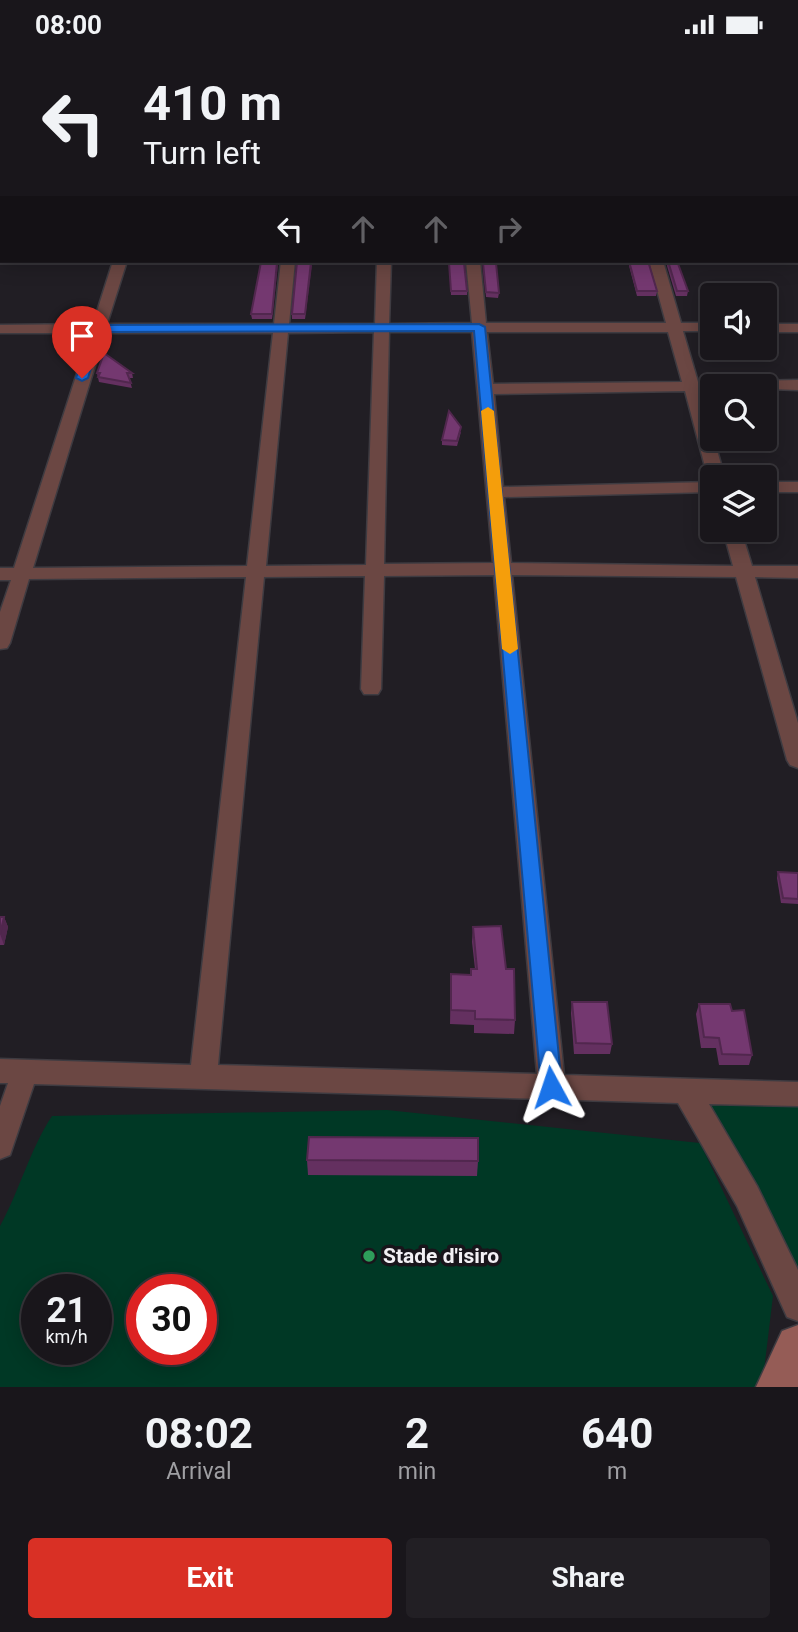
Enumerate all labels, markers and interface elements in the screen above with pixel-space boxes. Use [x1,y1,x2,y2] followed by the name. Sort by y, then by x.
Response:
[35,10,102,40] text: 08:00
[143,75,282,132] text: 410 m
[28,77,119,168] icon: left
[143,134,261,172] text: Turn left
[271,210,309,248] icon: left
[344,210,382,248] icon: ahead
[417,210,455,248] icon: ahead
[490,210,528,248] icon: right
[700,283,777,542] map controls
[700,283,777,360] button: sound
[52,306,112,378] pin
[63,317,101,355] icon: arrive
[700,374,777,451] button: search
[700,465,777,542] button: layers
[514,1050,588,1124] position arrow
[383,1244,499,1268] place label: Stade d'isiro
[361,1248,377,1264] marker: Stade d'isiro
[126,1274,217,1365] speed limit sign: 30
[46,1290,87,1331] text: 21
[45,1326,88,1347] text: km/h
[145,1409,253,1458] text: 08:02
[405,1409,429,1458] text: 2
[581,1409,653,1458] text: 640
[166,1458,232,1485] text: Arrival
[398,1458,436,1485] text: min
[607,1458,627,1485] text: m
[28,1538,392,1618] button: Exit
[406,1538,770,1618] button: Share

